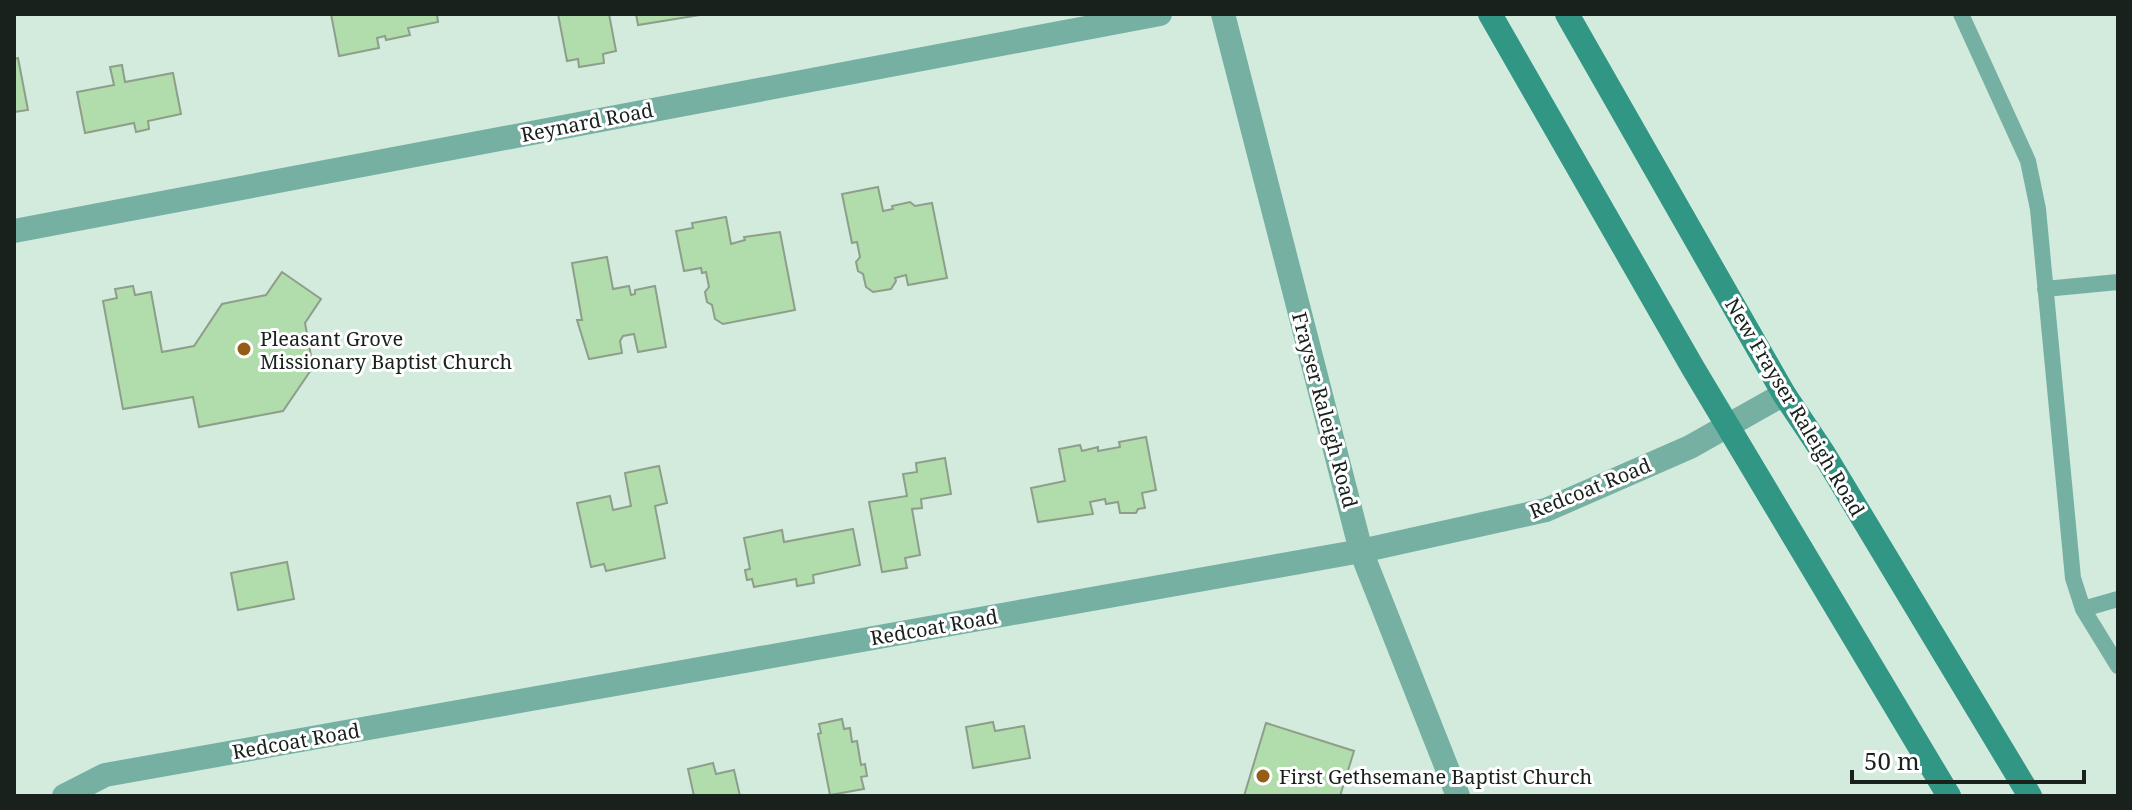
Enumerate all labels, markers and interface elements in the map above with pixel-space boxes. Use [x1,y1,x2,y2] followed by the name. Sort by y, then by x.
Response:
[518,96,656,148] street label: Reynard Road
[1719,293,1871,521] street label: New Frayser Raleigh Road
[1286,309,1364,511] street label: Frayser Raleigh Road
[260,325,512,375] place label: Pleasant Grove Missionary Baptist Church
[235,340,253,358] marker: Pleasant Grove Missionary Baptist Church
[1525,451,1655,525] street label: Redcoat Road
[868,602,1000,652] street label: Redcoat Road
[230,716,362,766] street label: Redcoat Road
[1852,734,2084,784] scale bar
[1864,744,1920,777] text: 50 m
[1279,763,1593,790] place label: First Gethsemane Baptist Church
[1254,767,1272,785] marker: First Gethsemane Baptist Church

